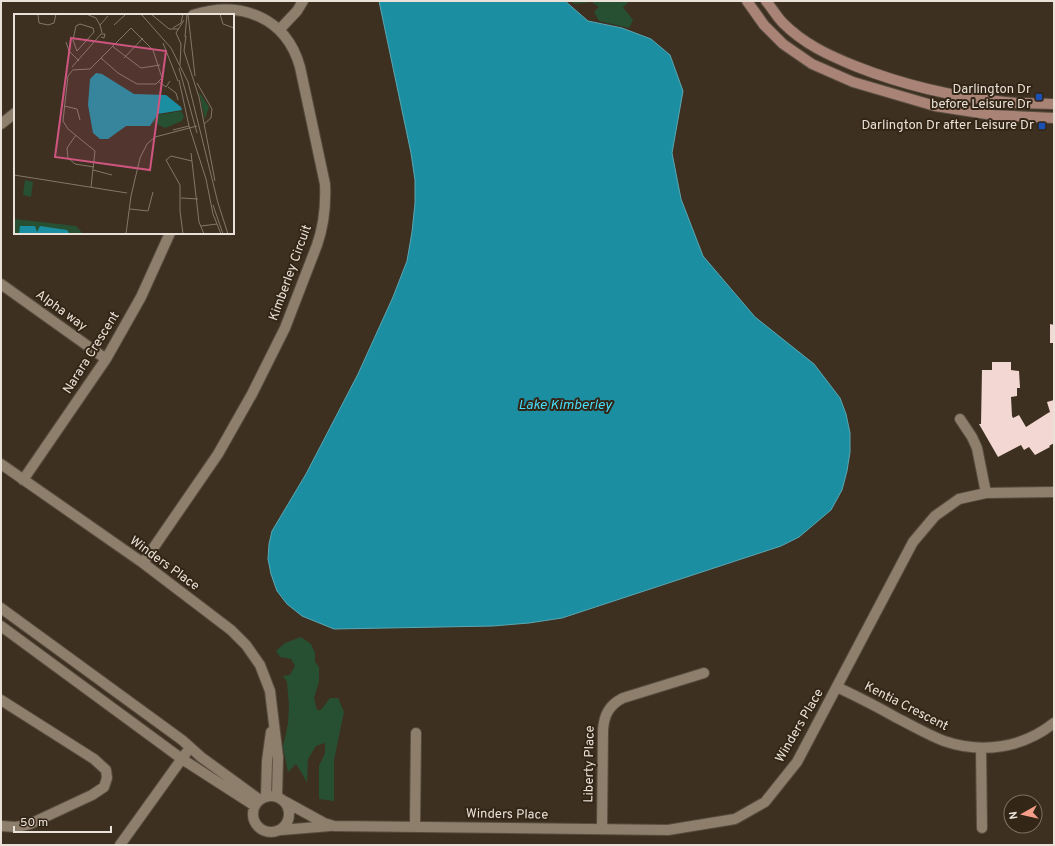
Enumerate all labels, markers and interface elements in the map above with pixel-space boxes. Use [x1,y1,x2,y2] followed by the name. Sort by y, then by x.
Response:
[14,14,234,234] inset map
[931,82,1031,113] place label: Darlington Dr before Leisure Dr
[1034,92,1044,102] marker: Darlington Dr before Leisure Dr
[861,118,1034,134] place label: Darlington Dr after Leisure Dr
[1037,121,1047,131] marker: Darlington Dr after Leisure Dr
[266,223,316,323] street label: Kimberley Circuit
[32,287,90,335] street label: Alpha way
[60,309,124,397] street label: Narara Crescent
[518,397,613,414] water label: Lake Kimberley
[126,533,202,595] street label: Winders Place
[861,679,951,735] street label: Kentia Crescent
[772,686,828,766] street label: Winders Place
[581,725,599,803] street label: Liberty Place
[1003,794,1043,834] north arrow
[466,806,548,824] street label: Winders Place
[14,808,111,834] scale bar
[1007,810,1022,820] text: N
[20,815,48,831] text: 50 m

